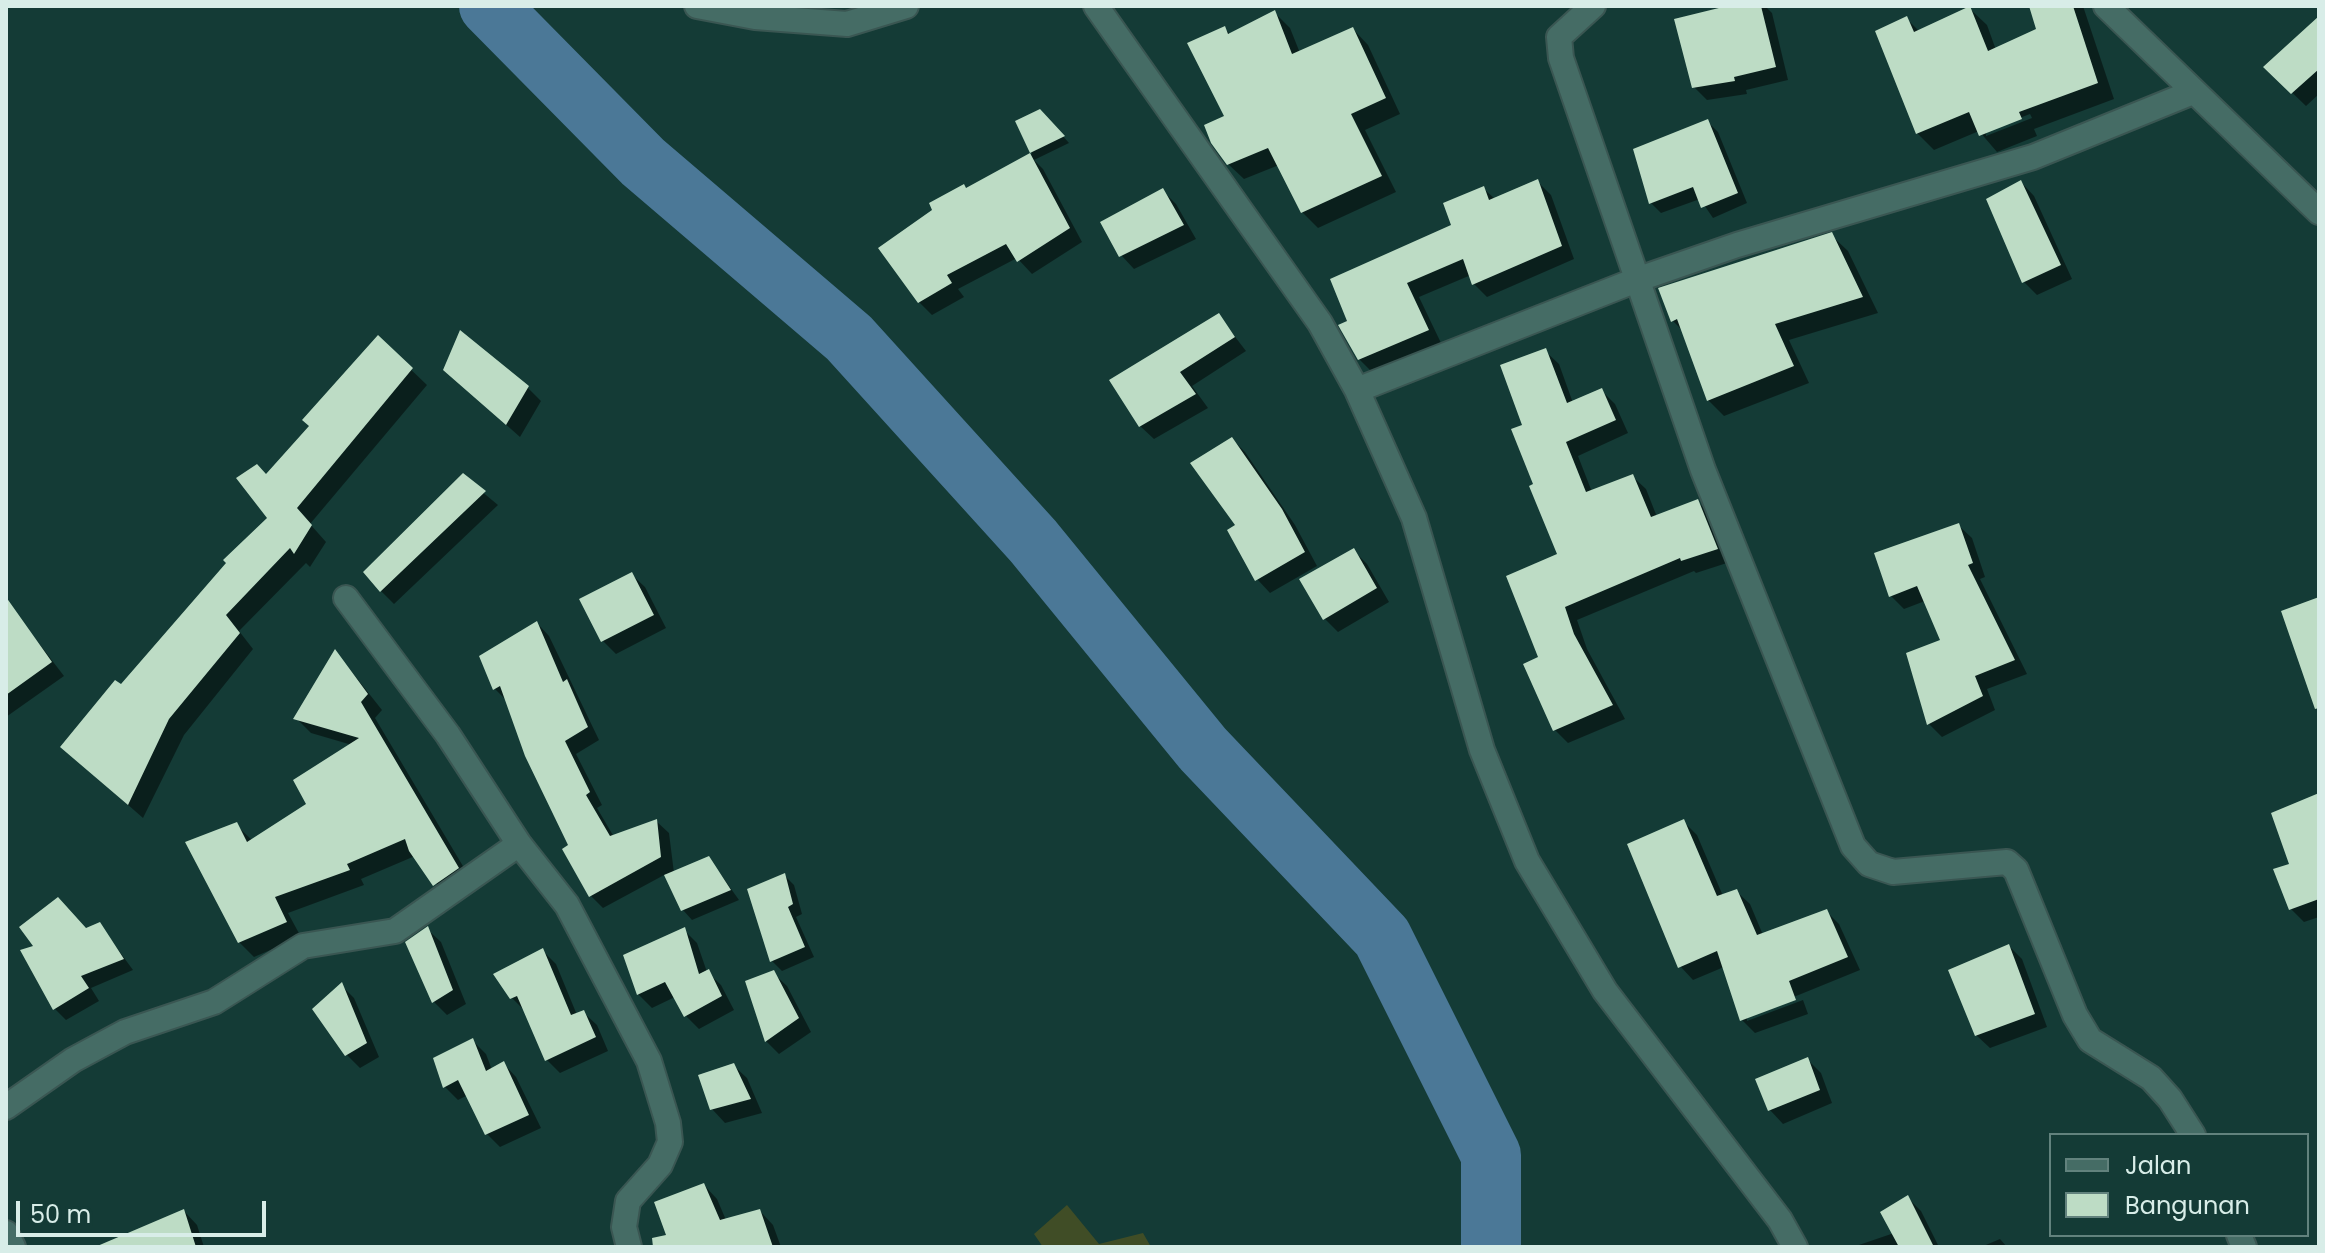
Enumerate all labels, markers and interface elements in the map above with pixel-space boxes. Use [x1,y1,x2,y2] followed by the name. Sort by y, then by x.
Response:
[2049,1133,2309,1237] legend
[2125,1149,2191,1182] text: Jalan
[20,1185,270,1235] scale bar
[2125,1189,2250,1222] text: Bangunan
[30,1198,91,1231] text: 50 m

